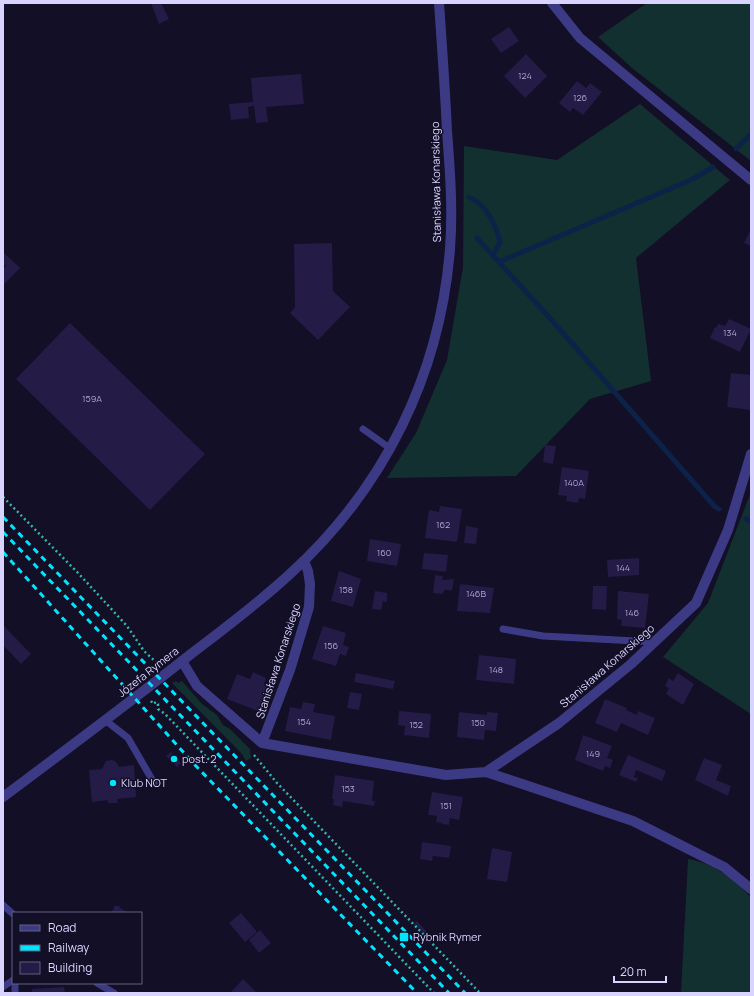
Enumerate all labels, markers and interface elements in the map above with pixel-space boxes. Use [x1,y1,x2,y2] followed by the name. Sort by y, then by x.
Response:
[518,69,532,82] house number: 124
[573,91,588,104] house number: 126
[427,121,444,242] street label: Stanisława Konarskiego
[723,326,737,339] house number: 134
[82,392,102,405] house number: 159A
[564,476,584,489] house number: 140A
[436,518,450,531] house number: 162
[377,546,391,559] house number: 160
[616,561,630,574] house number: 144
[339,583,353,596] house number: 158
[466,587,486,600] house number: 146B
[252,601,303,721] street label: Stanisława Konarskiego
[625,606,640,619] house number: 146
[556,620,657,711] street label: Stanisława Konarskiego
[324,639,339,652] house number: 156
[114,643,181,700] street label: Józefa Rymera
[489,663,503,676] house number: 148
[297,715,311,728] house number: 154
[471,716,485,729] house number: 150
[409,718,423,731] house number: 152
[586,747,600,760] house number: 149
[182,751,216,766] place label: post. 2
[169,754,179,764] marker: post. 2
[121,775,168,790] place label: Klub NOT
[108,778,118,788] marker: Klub NOT
[341,782,355,795] house number: 153
[440,799,452,812] house number: 151
[12,912,142,984] legend
[48,919,76,936] text: Road
[413,929,481,944] place label: Rybnik Rymer
[398,931,410,943] marker: Rybnik Rymer
[48,939,90,956] text: Railway
[614,958,666,984] scale bar
[48,959,92,976] text: Building
[620,963,647,980] text: 20 m

